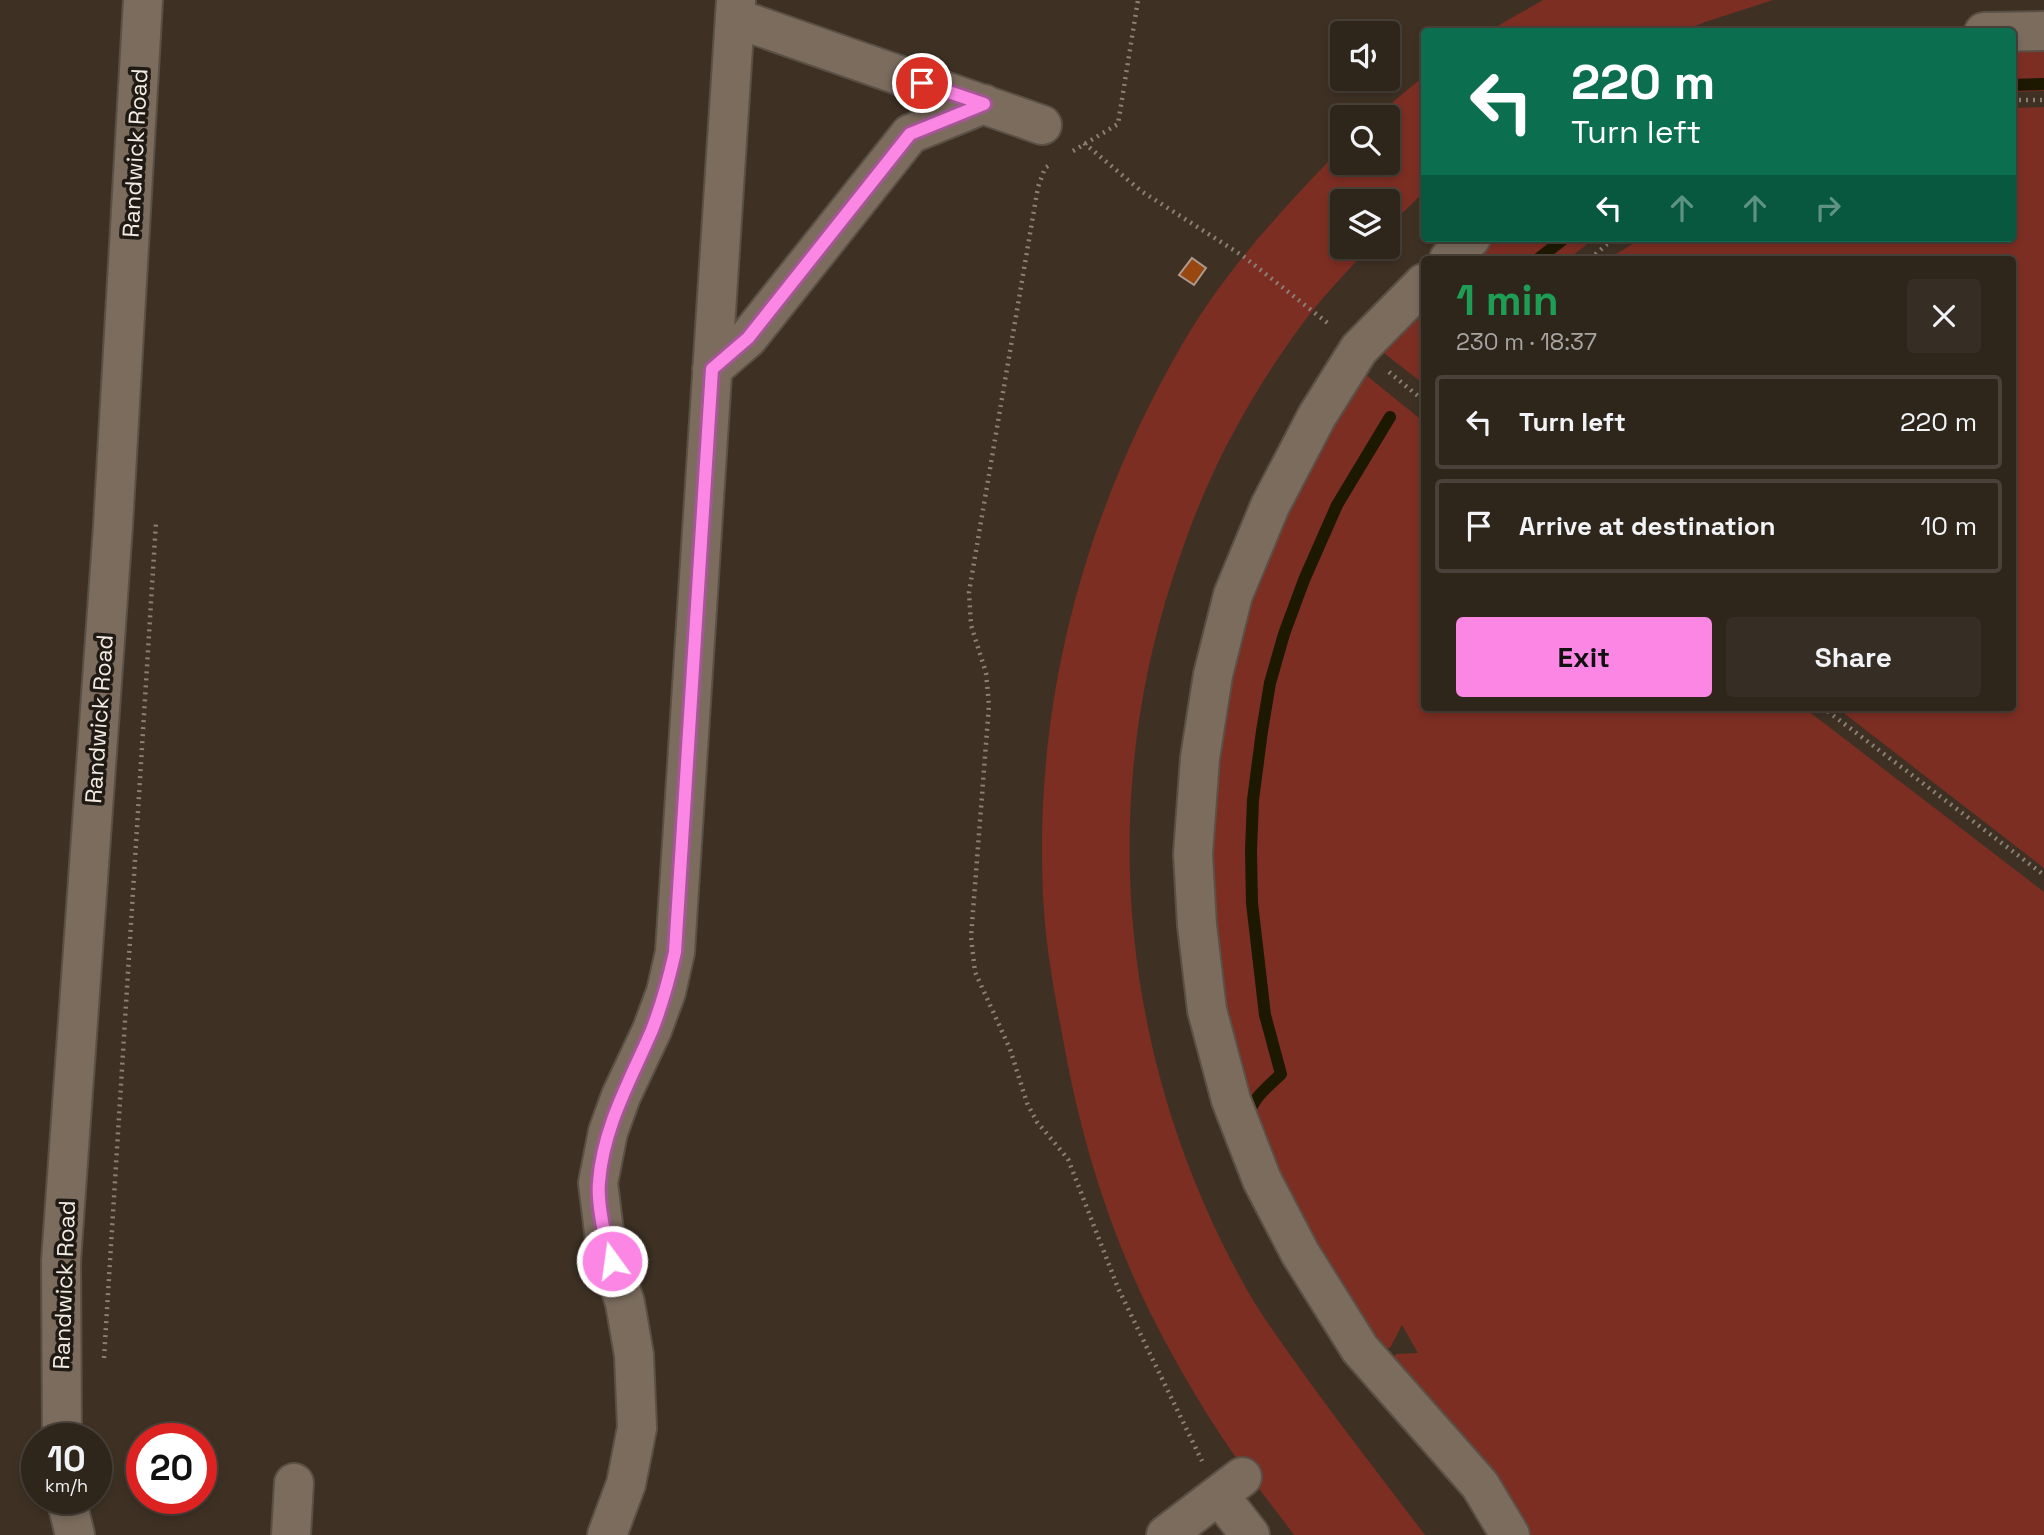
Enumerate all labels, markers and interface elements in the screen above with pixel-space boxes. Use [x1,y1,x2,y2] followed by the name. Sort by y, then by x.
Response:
[1330,21,1400,259] map controls
[1330,21,1400,91] button: sound
[1571,51,1715,113] text: 220 m
[892,53,952,113] pin
[1456,56,1547,147] icon: left
[903,64,941,102] icon: arrive
[116,68,154,238] street label: Randwick Road
[1330,105,1400,175] button: search
[1571,112,1701,152] text: Turn left
[1330,189,1400,259] button: layers
[1590,189,1628,227] icon: left
[1663,189,1701,227] icon: ahead
[1736,189,1774,227] icon: ahead
[1809,189,1847,227] icon: right
[1456,274,1559,327] text: 1 min
[1907,279,1981,353] button: close
[1456,327,1597,357] text: 230 m · 18:37
[1460,403,1498,441] icon: left
[1519,405,1626,439] text: Turn left
[1900,405,1977,439] text: 220 m
[1460,507,1498,545] icon: arrive
[1519,509,1776,543] text: Arrive at destination
[1920,509,1977,543] text: 10 m
[1456,617,1712,697] button: Exit
[1726,617,1981,697] button: Share
[78,634,120,804] street label: Randwick Road
[46,1200,82,1370] street label: Randwick Road
[575,1224,649,1298] position arrow
[126,1423,217,1514] speed limit sign: 20
[47,1437,86,1481] text: 10
[45,1474,88,1497] text: km/h

